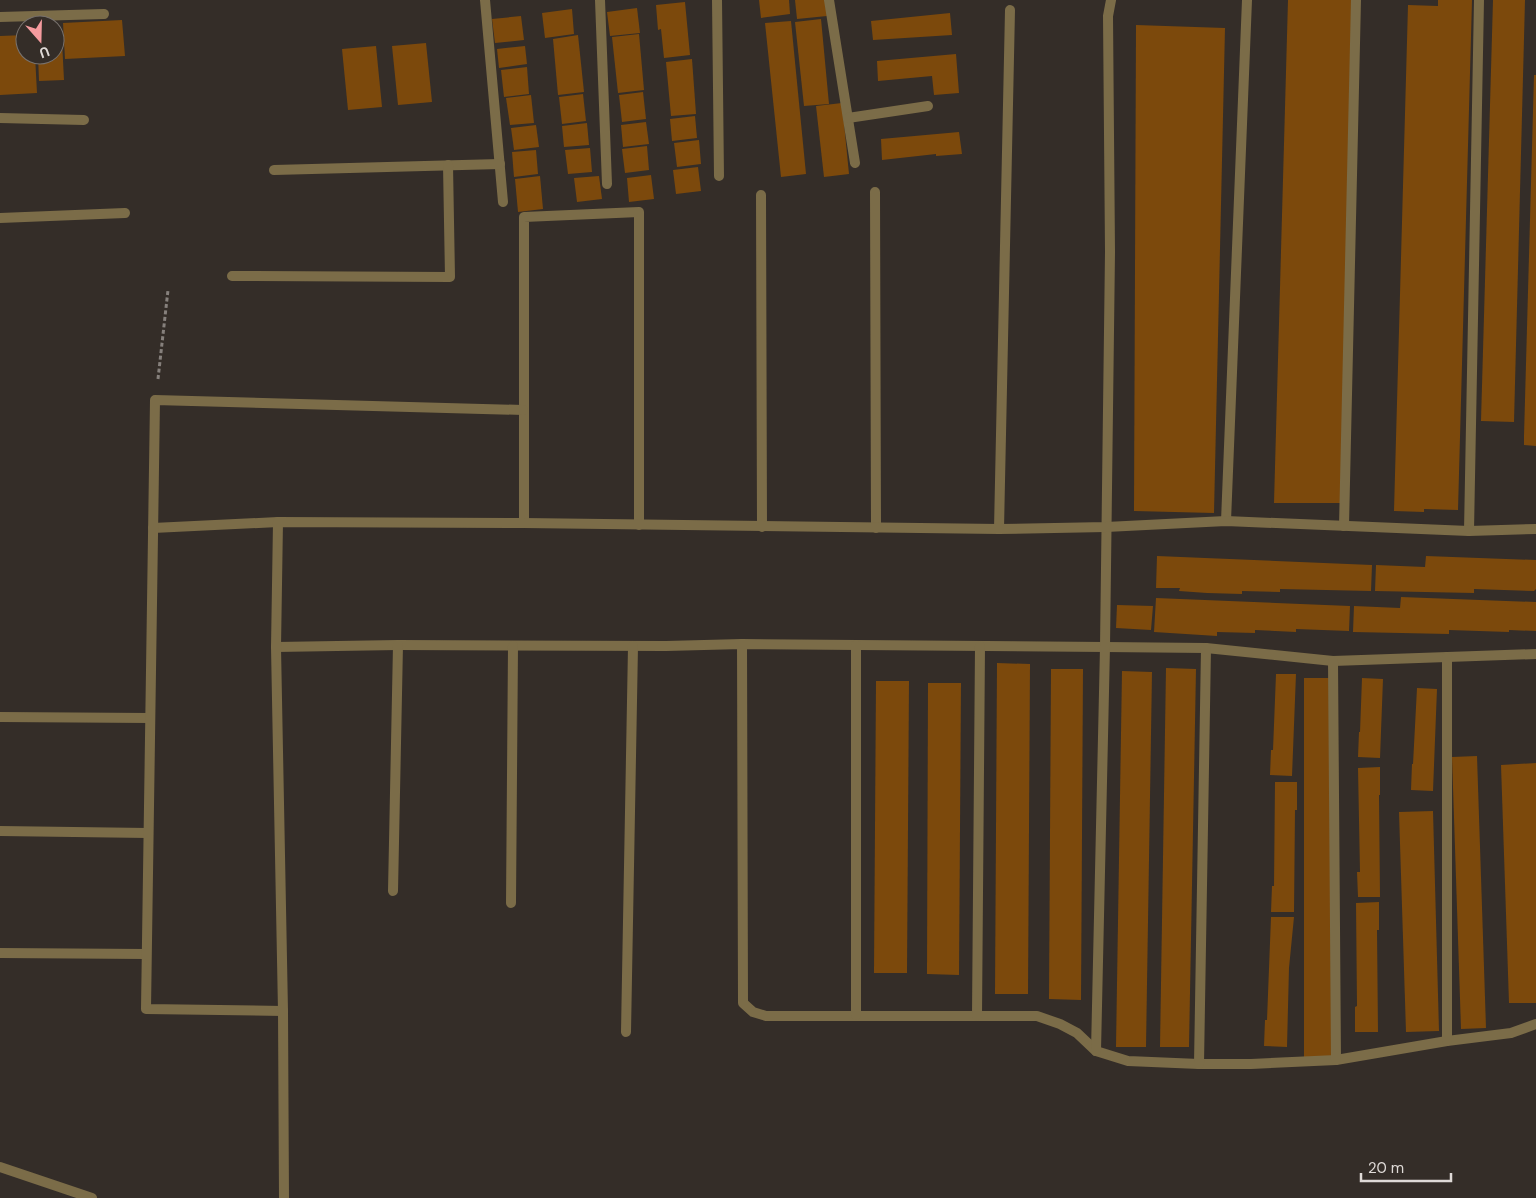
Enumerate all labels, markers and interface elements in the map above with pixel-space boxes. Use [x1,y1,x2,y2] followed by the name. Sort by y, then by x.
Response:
[15,15,65,65] north arrow
[37,42,52,62] text: U
[1361,1150,1451,1182] scale bar
[1368,1158,1404,1178] text: 20 m

